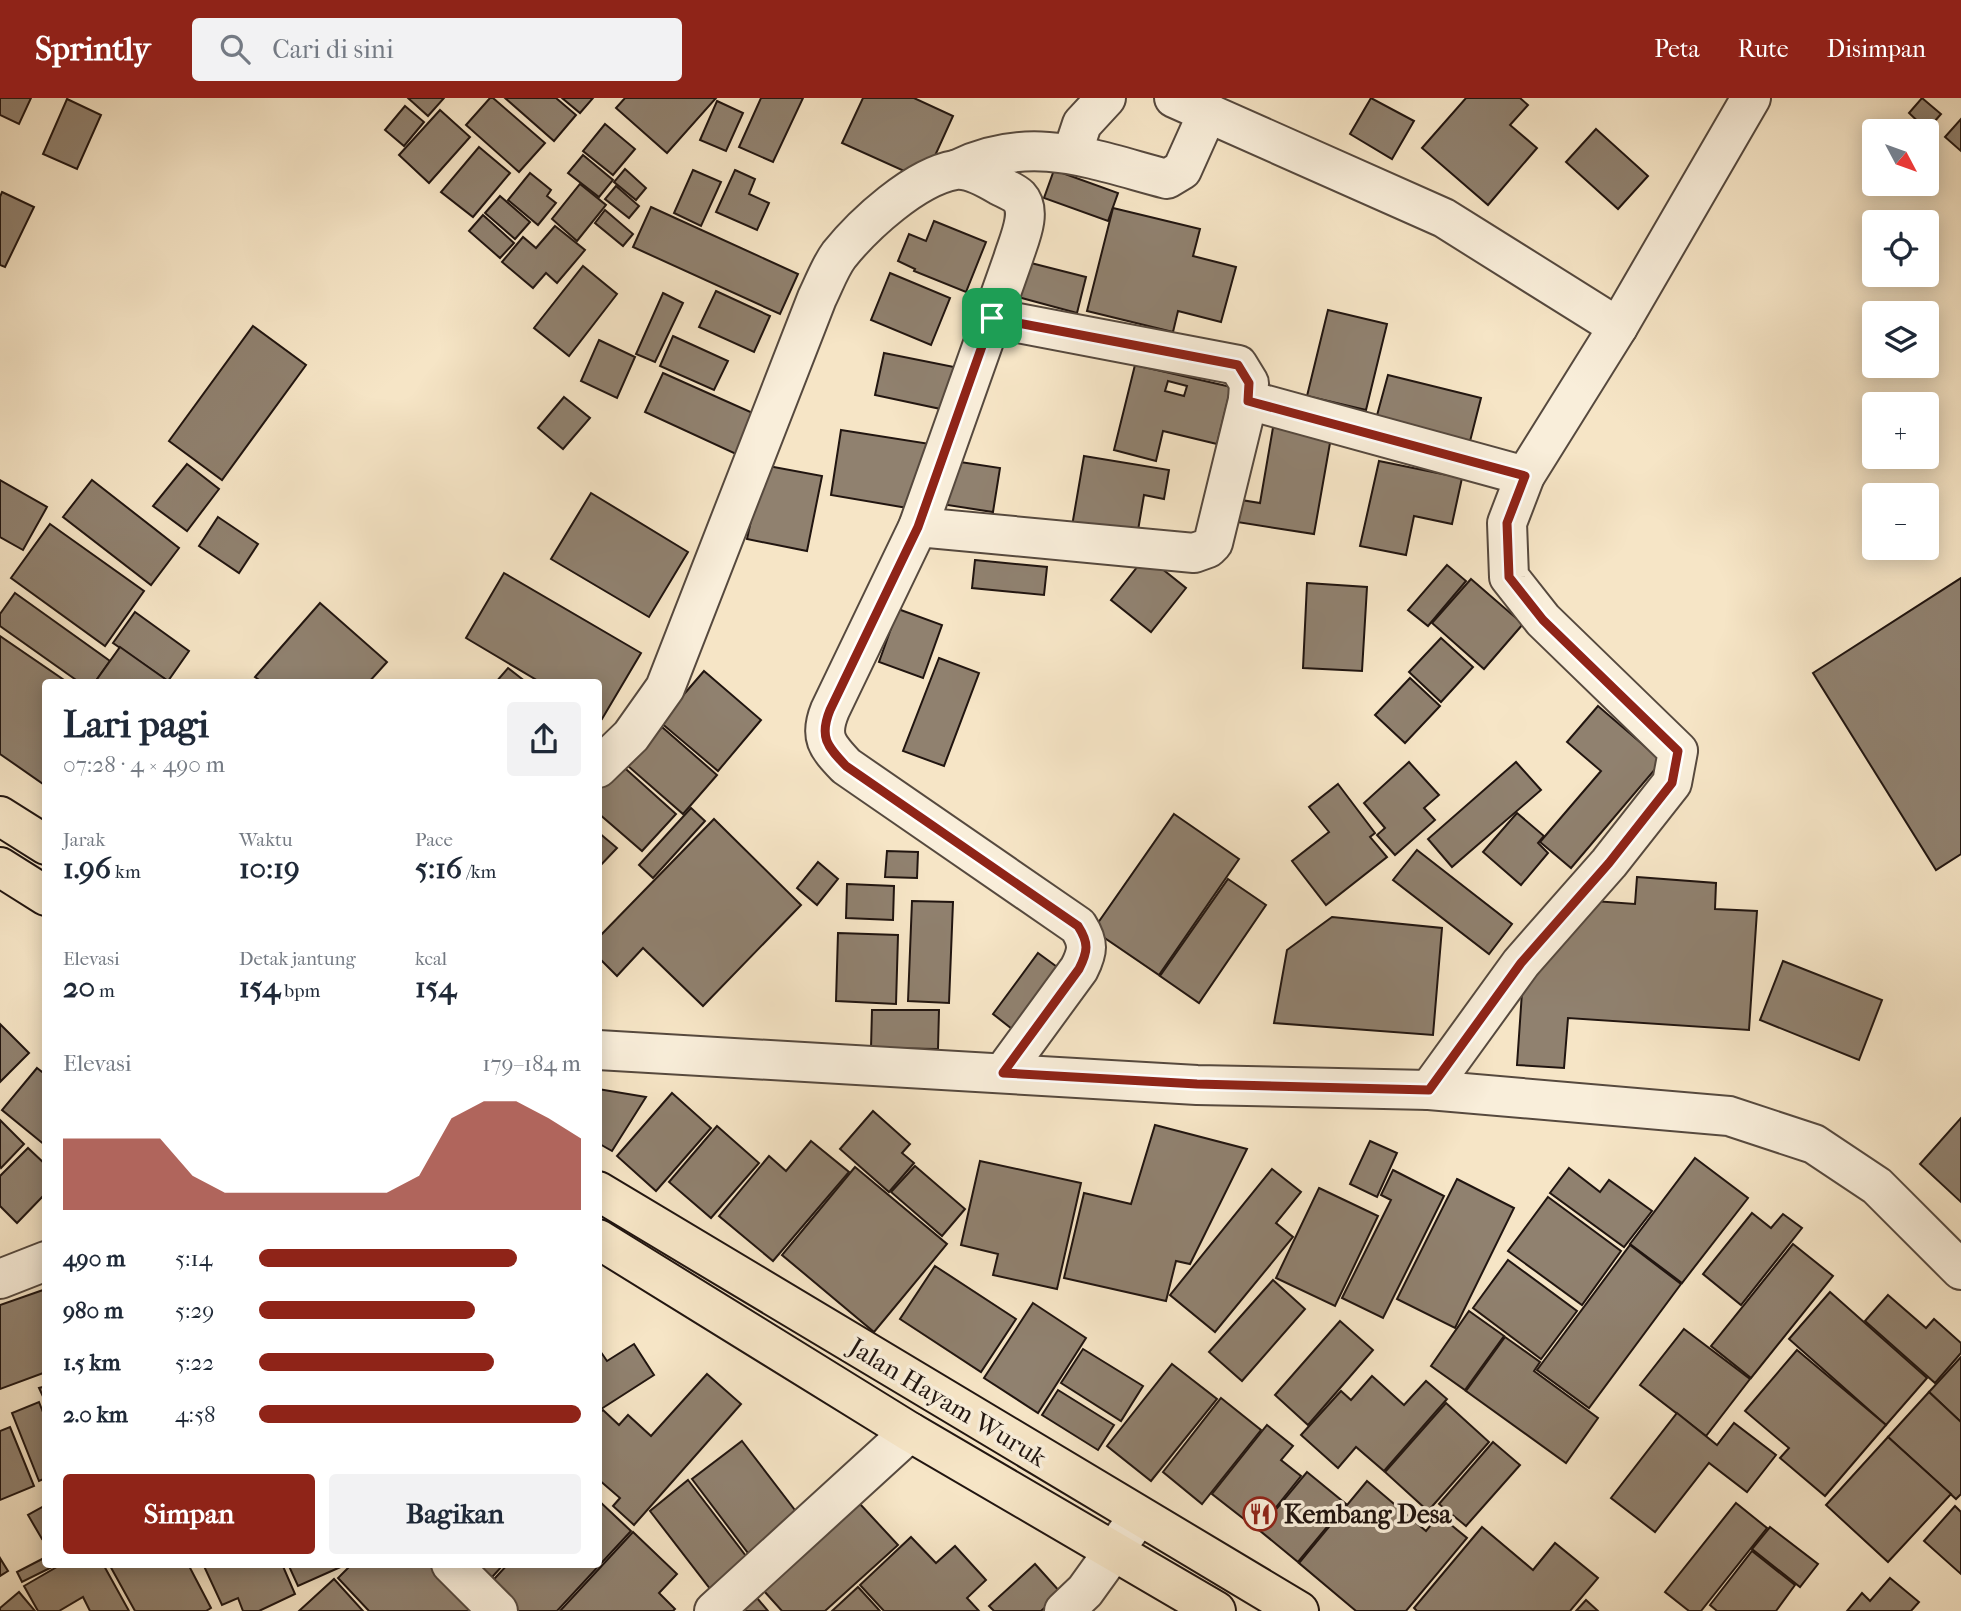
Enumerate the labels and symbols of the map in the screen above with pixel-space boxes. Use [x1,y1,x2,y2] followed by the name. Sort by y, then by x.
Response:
[1862,119,1939,196] north arrow
[962,288,1022,348] pin
[842,1330,1053,1474] street label: Jalan Hayam Wuruk
[1241,1495,1279,1533] restaurant icon: Kembang Desa
[1284,1499,1452,1530] place label: Kembang Desa

